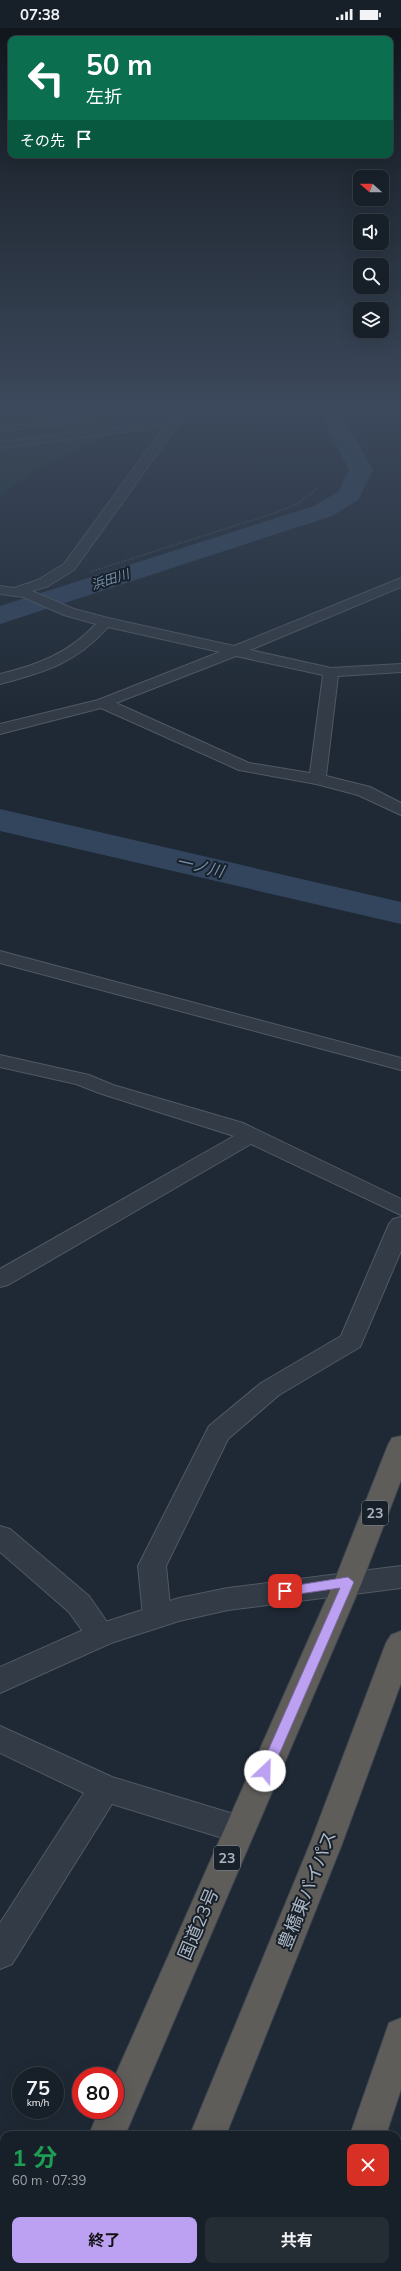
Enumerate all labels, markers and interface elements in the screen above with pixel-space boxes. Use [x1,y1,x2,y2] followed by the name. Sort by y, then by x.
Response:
[20,5,60,24] text: 07:38
[86,47,152,82] text: 50 m
[20,52,72,104] icon: left
[86,85,122,108] text: 左折
[73,128,95,150] icon: arrive
[20,131,65,150] text: その先
[353,170,389,206] north arrow
[353,170,389,338] map controls
[353,214,389,250] button: sound
[353,258,389,294] button: search
[353,302,389,338] button: layers
[89,565,133,593] water label: 浜田川
[174,851,228,882] water label: 一ノ川
[362,1501,388,1525] road number: 23
[268,1574,302,1608] pin
[274,1580,296,1602] icon: arrive
[244,1750,286,1792] position arrow
[273,1827,341,1953] street label: 豊橋東バイパス
[214,1846,240,1870] road number: 23
[173,1885,223,1963] street label: 国道23号
[72,2067,124,2119] speed limit sign: 80
[26,2075,50,2100] text: 75
[27,2096,49,2109] text: km/h
[12,2142,57,2172] text: 1 分
[347,2144,389,2186] button: close
[12,2172,86,2188] text: 60 m · 07:39
[12,2217,197,2263] button: 終了
[205,2217,389,2263] button: 共有

